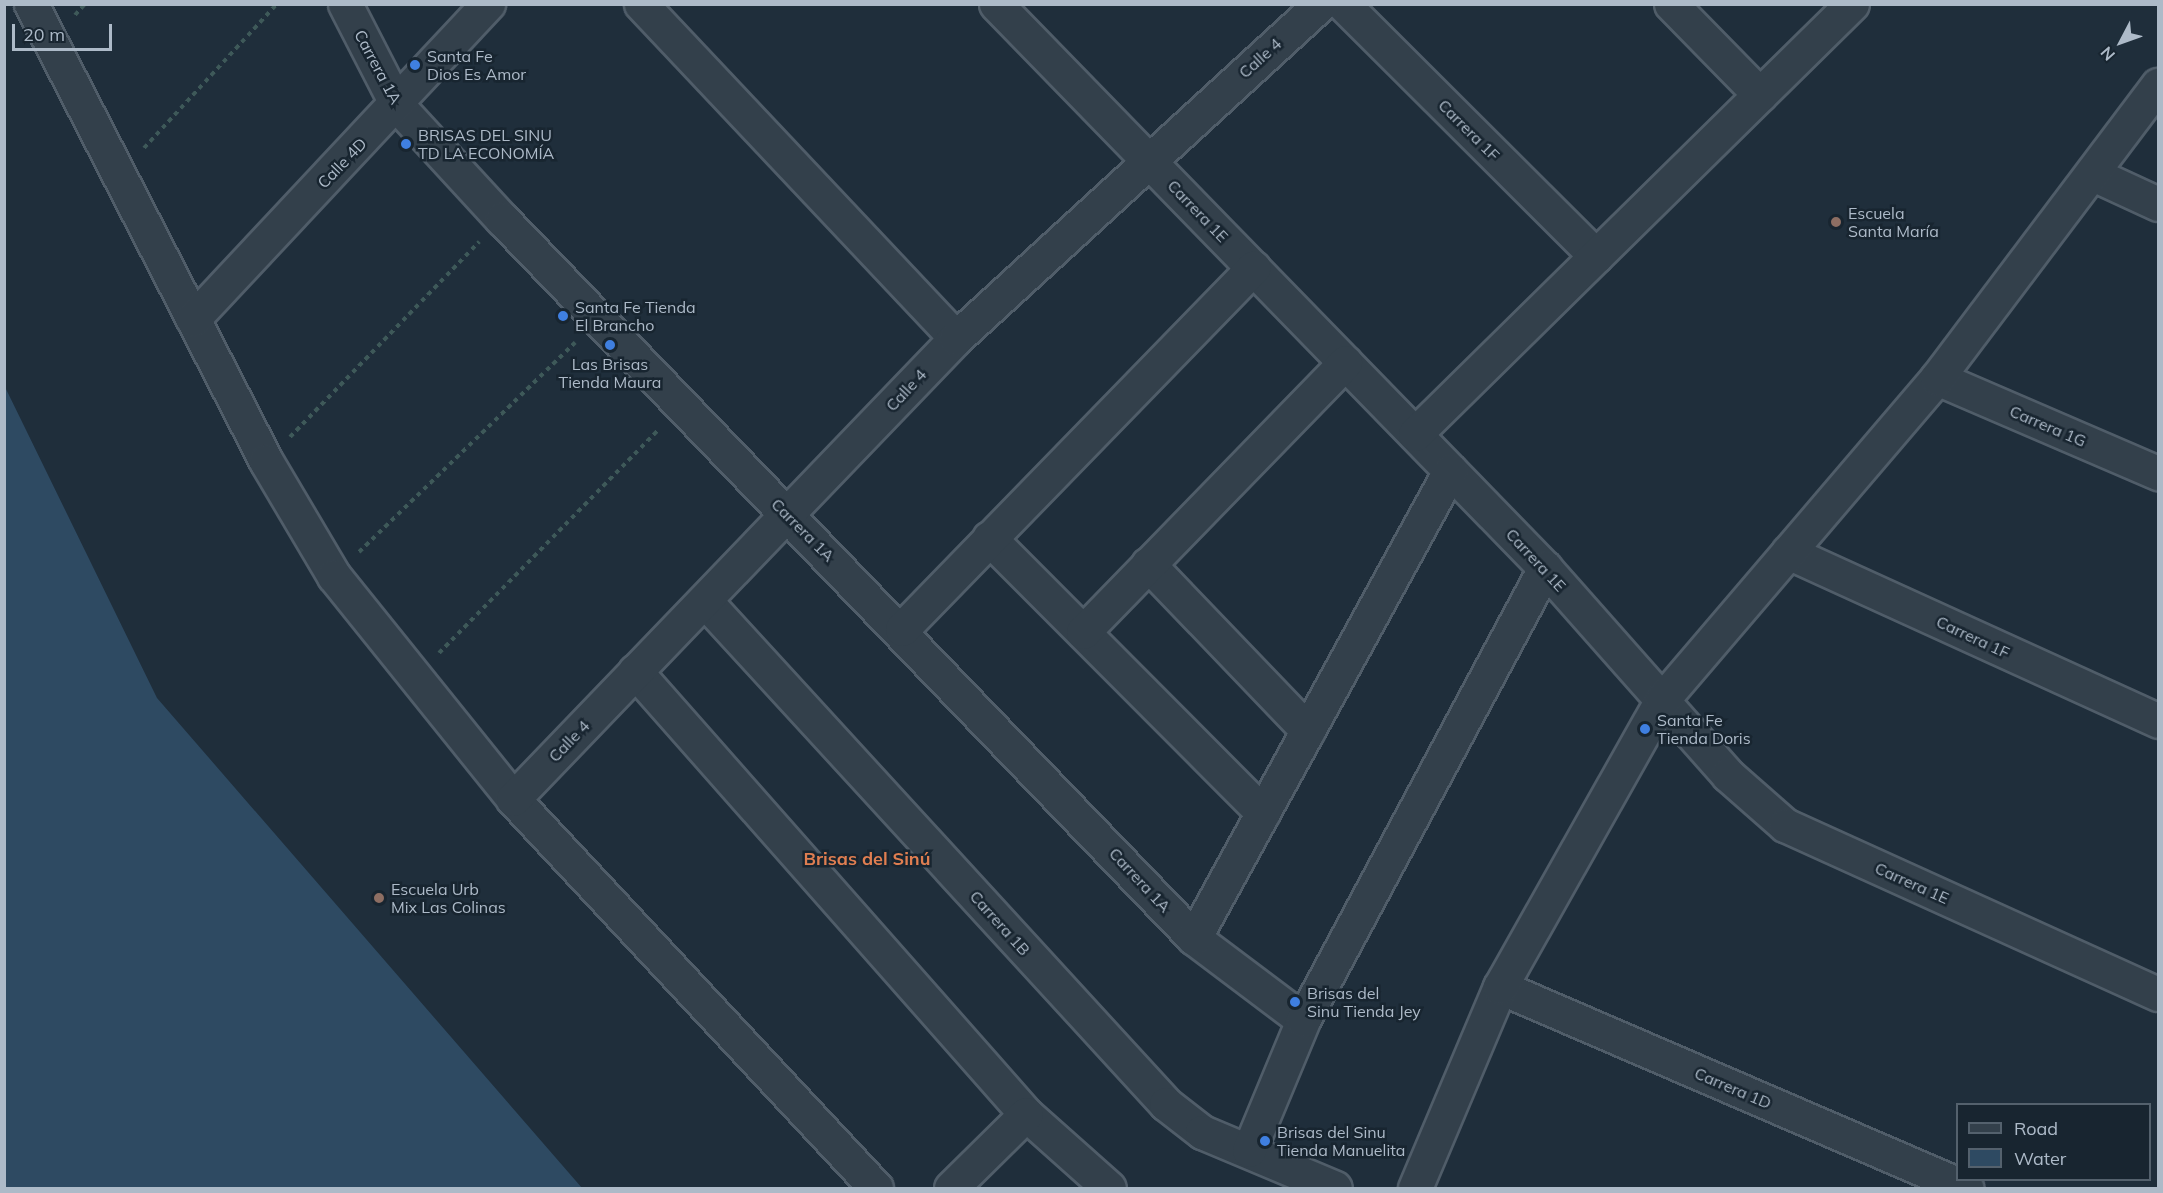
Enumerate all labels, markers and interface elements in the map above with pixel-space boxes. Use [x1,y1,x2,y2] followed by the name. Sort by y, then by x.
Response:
[15,12,116,50] scale bar
[2091,12,2151,72] north arrow
[23,23,65,46] text: 20 m
[350,27,406,107] street label: Carrera 1A
[1235,34,1285,82] street label: Calle 4
[2096,43,2119,65] text: N
[427,46,526,84] place label: Santa Fe Dios Es Amor
[408,58,422,72] marker: Santa Fe Dios Es Amor
[1434,95,1504,165] street label: Carrera 1F
[418,125,554,163] place label: BRISAS DEL SINU TD LA ECONOMÍA
[313,134,371,192] street label: Calle 4D
[399,137,413,151] marker: BRISAS DEL SINU TD LA ECONOMÍA
[1164,176,1232,246] street label: Carrera 1E
[1848,203,1939,241] place label: Escuela Santa María
[1829,215,1843,229] marker: Escuela Santa María
[575,297,696,335] place label: Santa Fe Tienda El Brancho
[556,309,570,323] marker: Santa Fe Tienda El Brancho
[603,338,617,352] marker: Las Brisas Tienda Maura
[559,354,661,392] place label: Las Brisas Tienda Maura
[882,365,930,415] street label: Calle 4
[2007,401,2089,451] street label: Carrera 1G
[767,494,839,566] street label: Carrera 1A
[1502,525,1570,595] street label: Carrera 1E
[1933,612,2013,662] street label: Carrera 1F
[1657,710,1751,748] place label: Santa Fe Tienda Doris
[545,716,593,766] street label: Calle 4
[1638,722,1652,736] marker: Santa Fe Tienda Doris
[1105,844,1175,916] street label: Carrera 1A
[804,848,930,870] district label: Brisas del Sinú
[1872,858,1952,908] street label: Carrera 1E
[391,879,506,917] place label: Escuela Urb Mix Las Colinas
[966,887,1034,959] street label: Carrera 1B
[372,891,386,905] marker: Escuela Urb Mix Las Colinas
[1307,983,1421,1021] place label: Brisas del Sinu Tienda Jey
[1288,995,1302,1009] marker: Brisas del Sinu Tienda Jey
[1692,1063,1774,1113] street label: Carrera 1D
[1956,1103,2151,1181] legend
[2014,1117,2058,1140] text: Road
[1277,1122,1405,1160] place label: Brisas del Sinu Tienda Manuelita
[1258,1134,1272,1148] marker: Brisas del Sinu Tienda Manuelita
[2014,1147,2066,1170] text: Water

